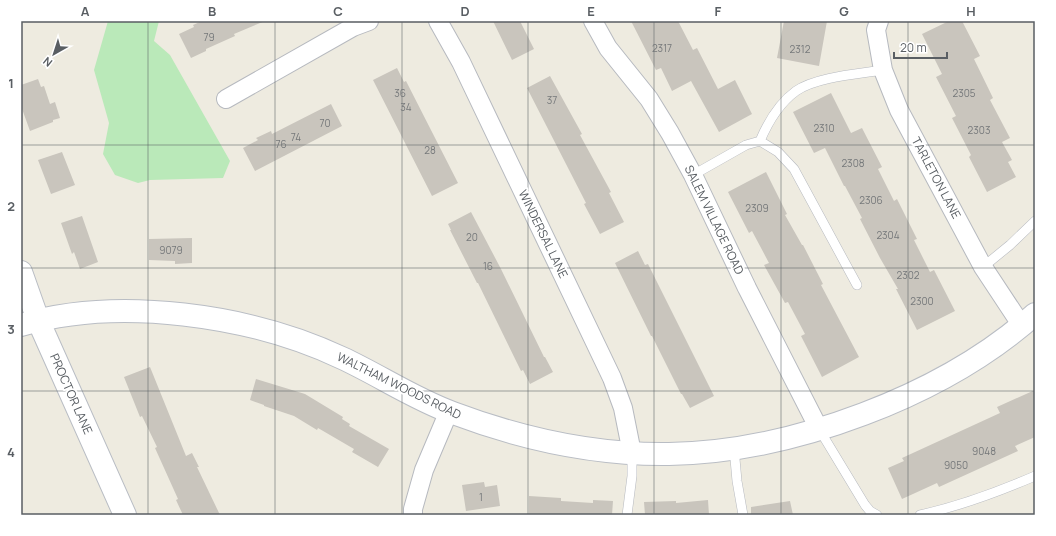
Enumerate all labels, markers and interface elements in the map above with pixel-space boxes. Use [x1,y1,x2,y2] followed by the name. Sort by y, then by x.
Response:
[81,2,90,20] text: A
[208,2,216,20] text: B
[333,2,343,20] text: C
[460,2,470,20] text: D
[587,2,595,20] text: E
[715,2,722,20] text: F
[839,2,849,20] text: G
[966,2,976,20] text: H
[203,30,215,44] house number: 79
[34,34,74,74] north arrow
[894,34,947,60] scale bar
[900,39,927,56] text: 20 m
[652,41,672,55] house number: 2317
[790,42,811,56] house number: 2312
[40,54,55,70] text: N
[8,74,14,92] text: 1
[394,86,406,100] house number: 36
[952,86,976,100] house number: 2305
[547,93,557,107] house number: 37
[400,100,412,114] house number: 34
[319,116,331,130] house number: 70
[813,121,835,135] house number: 2310
[968,123,990,137] house number: 2303
[291,130,301,144] house number: 74
[908,134,965,222] street label: TARLETON LANE
[275,137,287,151] house number: 76
[424,143,436,157] house number: 28
[841,156,865,170] house number: 2308
[681,162,748,277] street label: SALEM VILLAGE ROAD
[515,187,572,281] street label: WINDERSAL LANE
[859,193,883,207] house number: 2306
[7,197,15,215] text: 2
[745,201,769,215] house number: 2309
[876,228,900,242] house number: 2304
[466,230,478,244] house number: 20
[159,243,183,257] house number: 9079
[483,259,493,273] house number: 16
[896,268,920,282] house number: 2302
[910,294,934,308] house number: 2300
[7,320,15,338] text: 3
[334,348,464,423] street label: WALTHAM WOODS ROAD
[46,351,97,437] street label: PROCTOR LANE
[7,443,15,461] text: 4
[972,444,996,458] house number: 9048
[944,458,968,472] house number: 9050
[479,490,483,504] house number: 1

